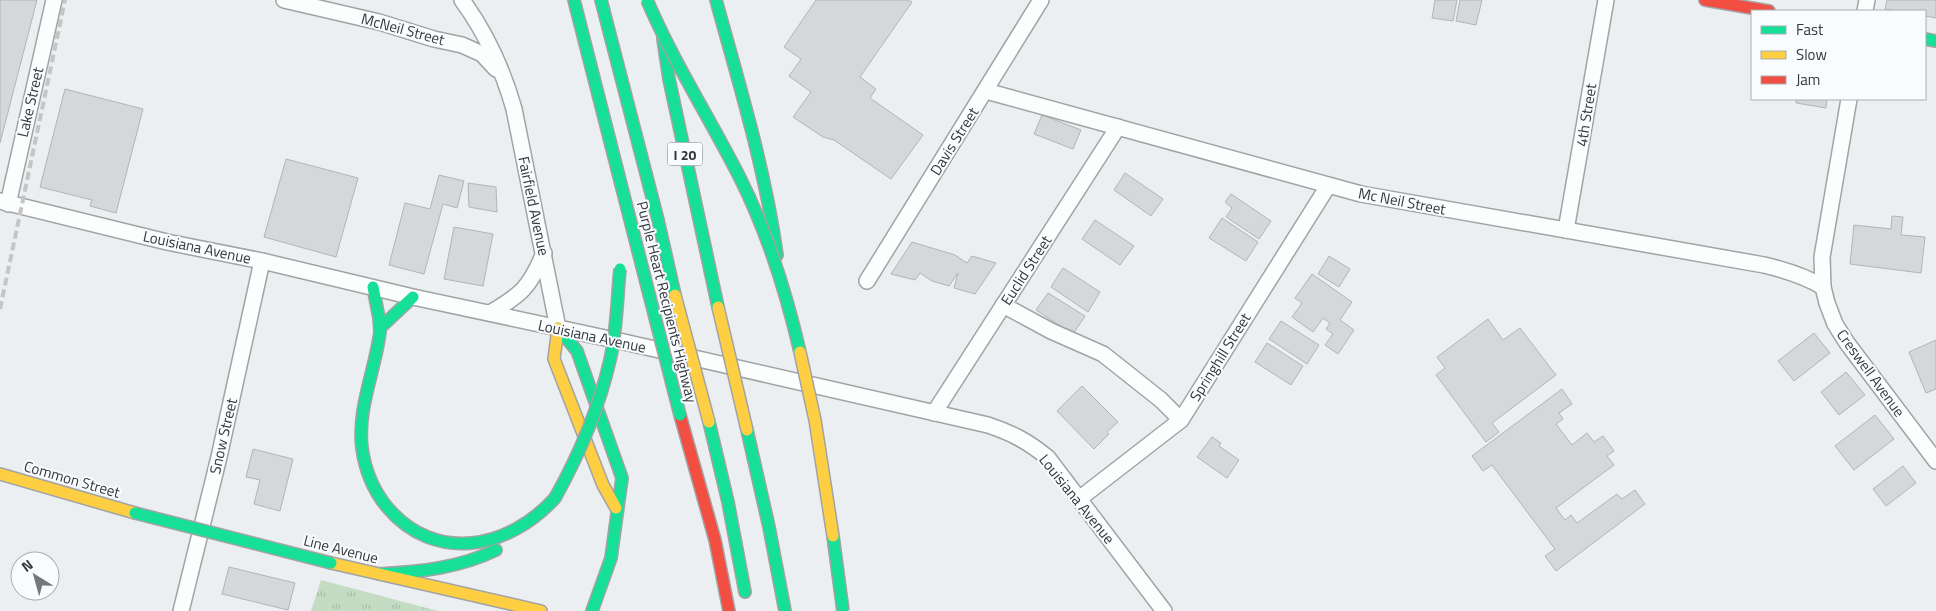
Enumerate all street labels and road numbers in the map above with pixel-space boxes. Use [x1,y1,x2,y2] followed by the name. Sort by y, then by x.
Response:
[359,7,448,51] street label: McNeil Street
[11,64,49,139] street label: Lake Street
[1570,81,1602,148] street label: 4th Street
[924,102,984,180] street label: Davis Street
[668,142,702,166] road number: I 20
[512,154,556,258] street label: Fairfield Avenue
[1356,181,1448,221] street label: Mc Neil Street
[631,199,703,405] street label: Purple Heart Recipients Highway
[141,224,253,270] street label: Louisiana Avenue
[995,230,1058,310] street label: Euclid Street
[1184,308,1257,406] street label: Springhill Street
[536,313,648,359] street label: Louisiana Avenue
[1831,324,1911,422] street label: Creswell Avenue
[203,395,243,476] street label: Snow Street
[1033,449,1121,549] street label: Louisiana Avenue
[21,454,123,504] street label: Common Street
[301,529,381,569] street label: Line Avenue

